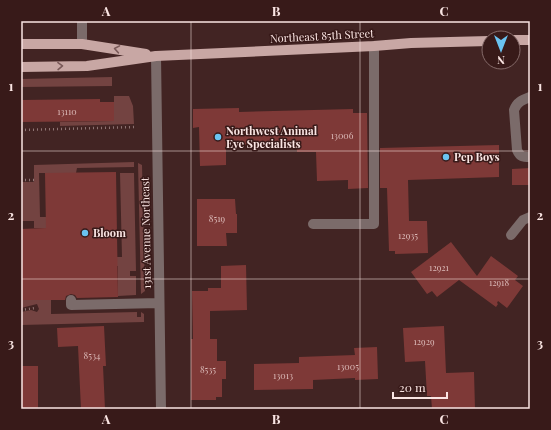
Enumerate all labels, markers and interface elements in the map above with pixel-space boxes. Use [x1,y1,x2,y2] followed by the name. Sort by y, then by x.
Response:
[101,2,111,19] text: A
[272,2,281,19] text: B
[439,2,449,19] text: C
[270,25,374,46] street label: Northeast 85th Street
[481,30,521,70] north arrow
[114,46,120,54] one-way arrow
[497,53,505,68] text: N
[57,62,63,70] one-way arrow
[9,77,14,94] text: 1
[538,77,543,94] text: 1
[57,105,77,117] house number: 13110
[226,123,318,151] place label: Northwest Animal Eye Specialists
[331,129,354,141] house number: 13006
[213,132,223,142] marker: Northwest Animal Eye Specialists
[454,149,500,164] place label: Pep Boys
[441,152,451,162] marker: Pep Boys
[137,177,154,289] street label: 131st Avenue Northeast
[8,206,15,223] text: 2
[537,206,544,223] text: 2
[209,212,226,224] house number: 8519
[93,225,126,240] place label: Bloom
[80,228,90,238] marker: Bloom
[398,229,418,241] house number: 12935
[429,261,450,273] house number: 12921
[489,276,509,288] house number: 12918
[8,334,14,351] text: 3
[537,334,543,351] text: 3
[413,335,435,347] house number: 12929
[84,349,101,361] house number: 8534
[337,360,359,372] house number: 13005
[200,363,216,375] house number: 8535
[273,369,293,381] house number: 13013
[393,374,447,400] scale bar
[399,379,426,395] text: 20 m
[101,410,111,427] text: A
[272,410,281,427] text: B
[439,410,449,427] text: C

